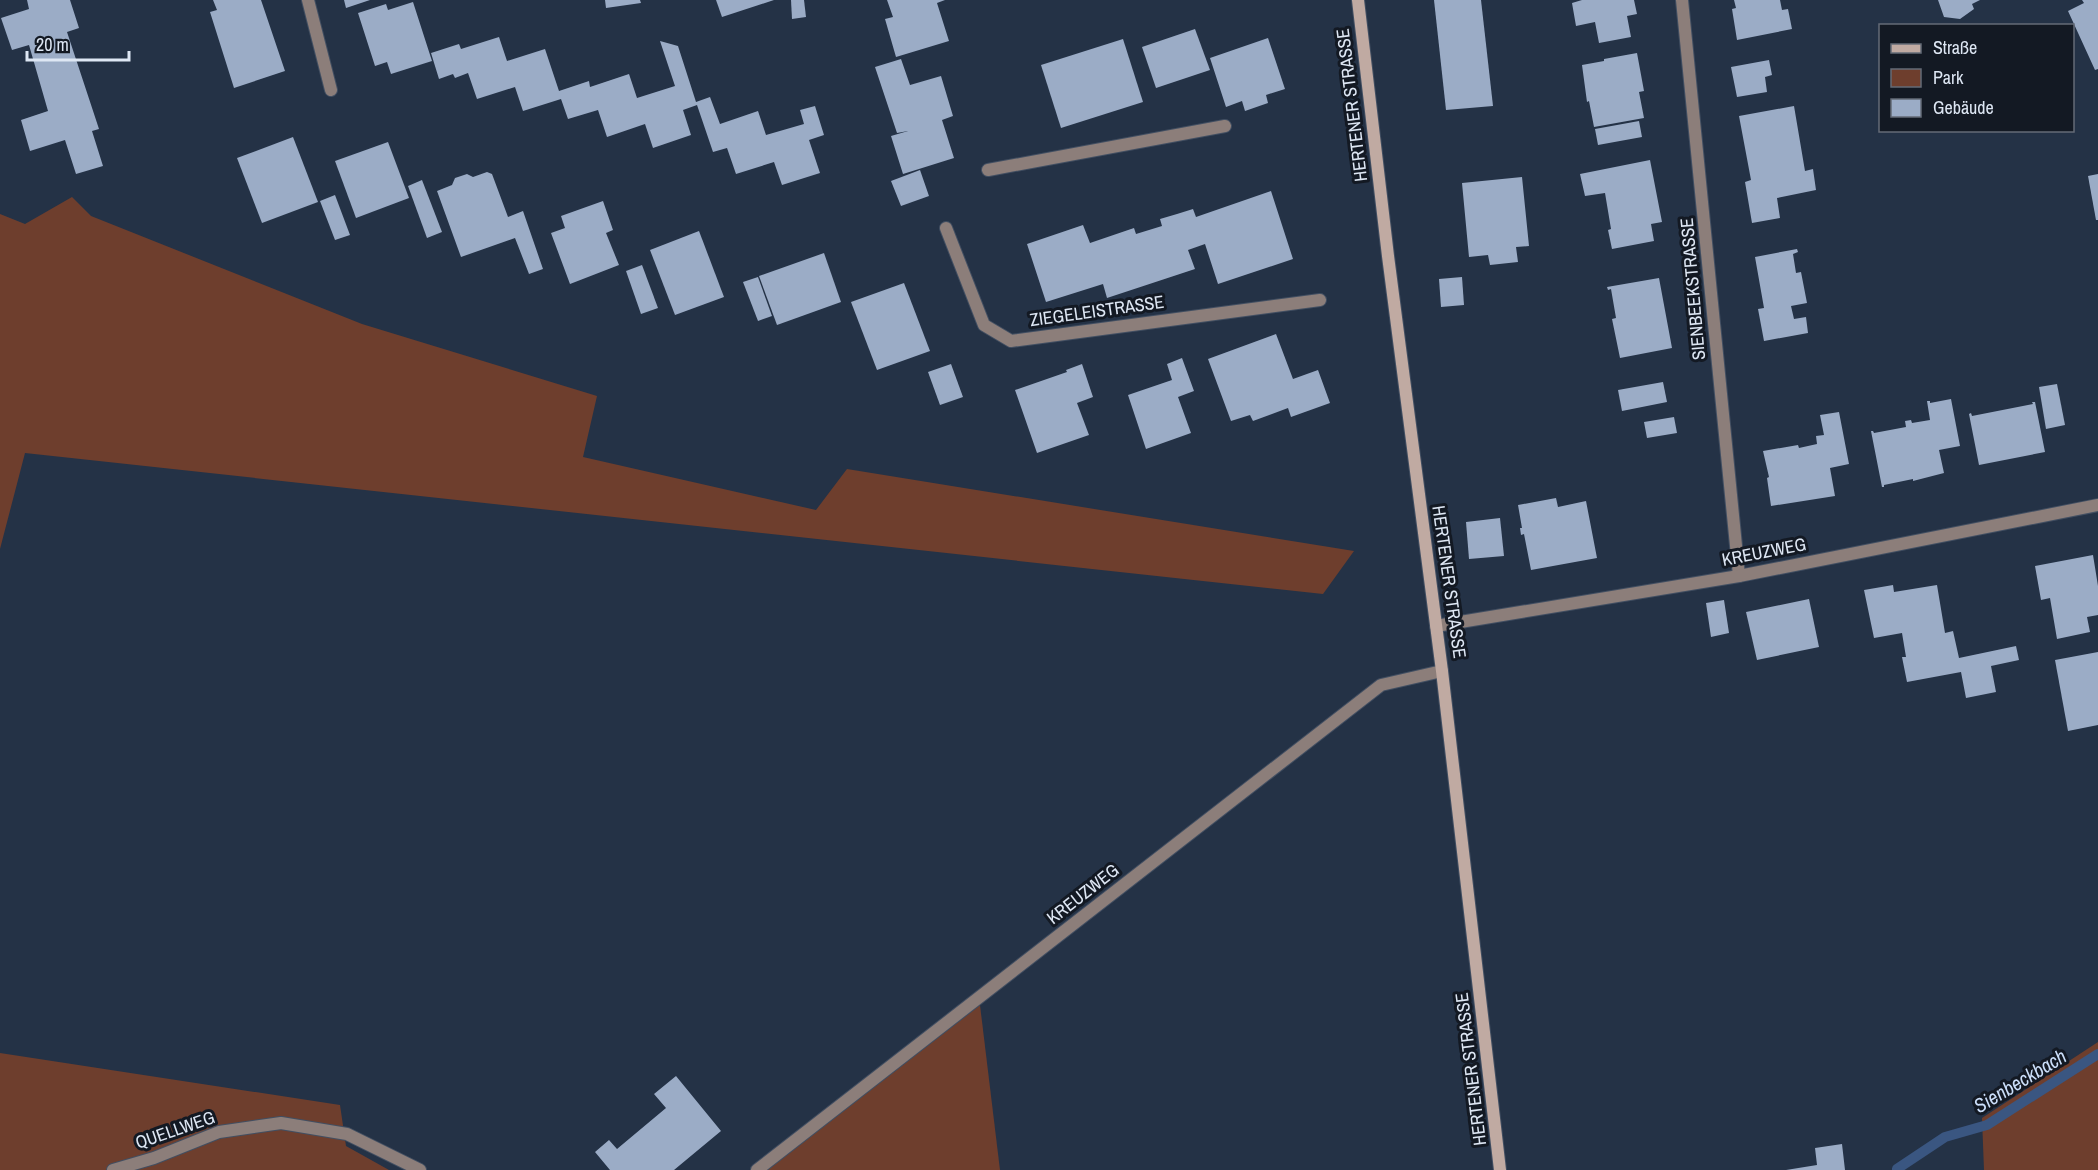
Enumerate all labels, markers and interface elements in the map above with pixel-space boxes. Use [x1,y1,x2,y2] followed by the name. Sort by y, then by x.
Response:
[27,24,129,62] scale bar
[1879,24,2074,132] legend
[1330,27,1373,183] street label: HERTENER STRASSE
[36,32,69,57] text: 20 m
[1933,35,1977,60] text: Straße
[1933,65,1964,90] text: Park
[1933,95,1994,120] text: Gebäude
[1674,217,1711,361] street label: SIENBEEKSTRASSE
[1028,289,1166,332] street label: ZIEGELEISTRASSE
[1426,504,1473,660] street label: HERTENER STRASSE
[1720,531,1808,572] street label: KREUZWEG
[1041,857,1124,930] street label: KREUZWEG
[1449,991,1492,1147] street label: HERTENER STRASSE
[1968,1042,2071,1119] water label: Sienbeckbach
[132,1104,218,1155] street label: QUELLWEG

